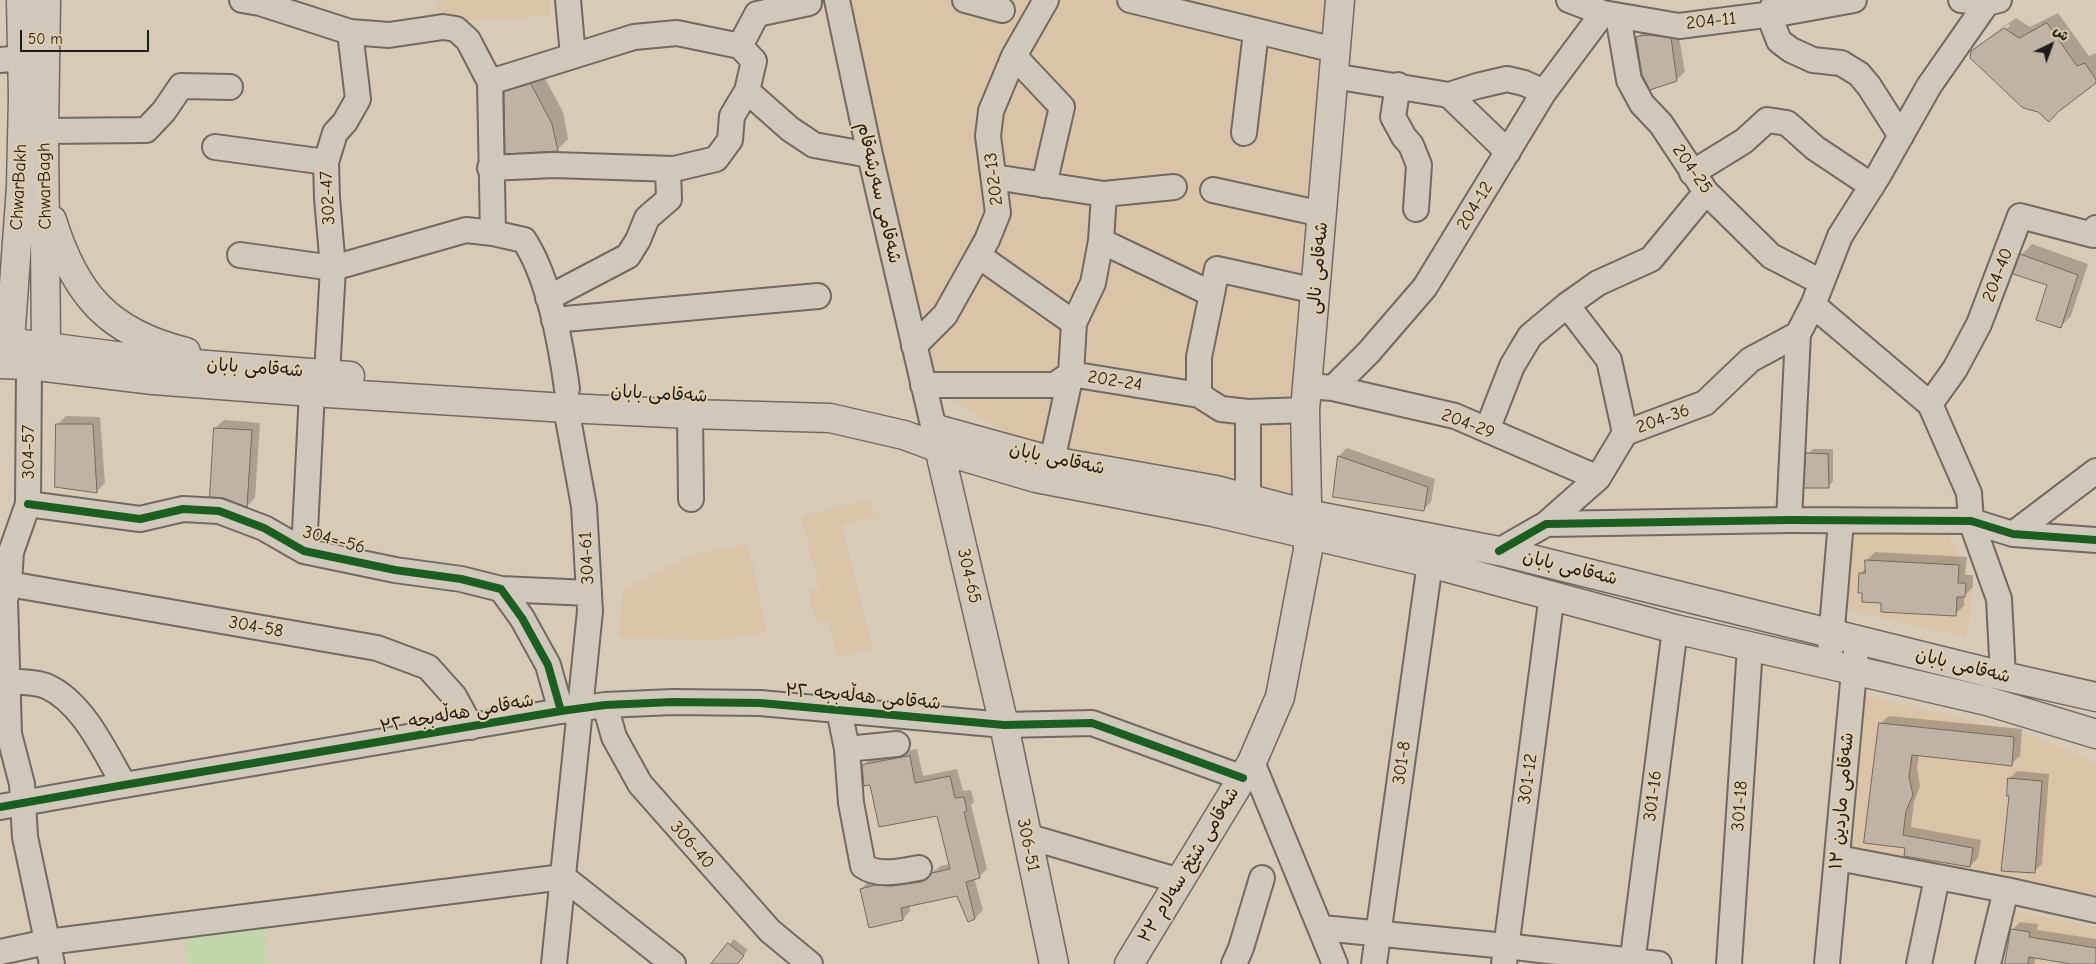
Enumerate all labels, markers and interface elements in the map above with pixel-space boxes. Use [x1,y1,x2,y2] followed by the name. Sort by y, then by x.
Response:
[1685,8,1737,34] street label: 204-11
[22,20,151,52] scale bar
[2026,20,2076,70] north arrow
[2050,22,2073,45] text: ش
[28,30,63,48] text: 50 m
[852,120,906,266] street label: شەقامی سەرشەقام
[1667,140,1717,198] street label: 204-25
[33,142,57,230] street label: ChwarBagh
[6,143,32,231] street label: ChwarBakh
[980,151,1008,207] street label: 202-13
[316,170,340,226] street label: 302-47
[1452,178,1498,234] street label: 204-12
[1303,221,1333,315] street label: شەقامی نالی
[1978,245,2018,305] street label: 204-40
[206,354,304,382] street label: شەقامی بابان
[1086,366,1144,396] street label: 202-24
[610,381,708,407] street label: شەقامی بابان
[1633,399,1693,439] street label: 204-36
[1438,404,1498,444] street label: 204-29
[18,425,40,479] street label: 304-57
[1007,438,1107,480] street label: شەقامی بابان
[300,521,368,559] street label: 304=-56
[575,531,599,585] street label: 304-61
[1520,546,1620,590] street label: شەقامی بابان
[952,547,986,605] street label: 304-65
[227,612,285,642] street label: 304-58
[1913,644,2013,688] street label: شەقامی بابان
[784,679,942,715] street label: شەقامی هەڵەبجە ٣٢
[378,690,536,738] street label: شەقامی هەڵەبجە ٣٢
[1825,731,1859,871] street label: شەقامی ماردین ١٣
[1388,740,1416,786] street label: 301-8
[1514,752,1542,806] street label: 301-12
[1639,769,1667,823] street label: 301-16
[1727,780,1753,832] street label: 301-18
[1134,783,1244,947] street label: شەقامی شێخ سەلام ٣٣
[1012,816,1044,874] street label: 306-51
[665,817,719,873] street label: 306-40

